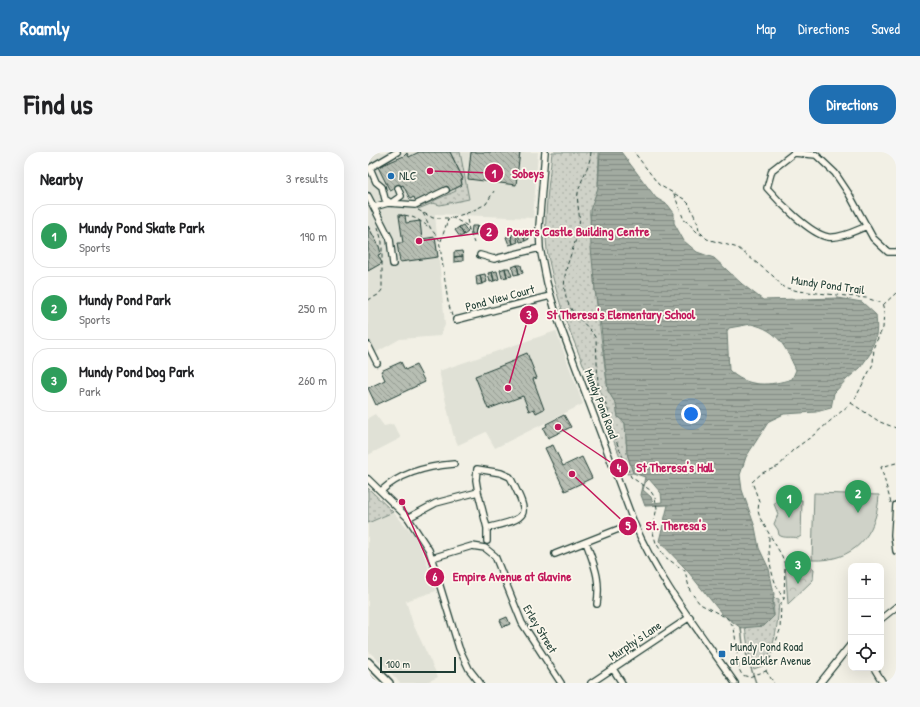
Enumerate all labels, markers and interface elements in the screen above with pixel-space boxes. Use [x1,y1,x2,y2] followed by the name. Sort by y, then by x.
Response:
[20,15,70,41] text: Roamly
[756,19,776,38] text: Map
[798,19,849,38] text: Directions
[871,19,900,38] text: Saved
[24,85,93,123] text: Find us
[809,85,896,124] button: Directions
[484,161,552,186] callout: Sobeys
[512,164,544,183] text: Sobeys
[492,165,497,182] text: 1
[40,167,83,190] text: Nearby
[399,167,417,184] place label: NLC
[286,169,328,187] text: 3 results
[386,171,396,181] marker: NLC
[79,217,204,238] text: Mundy Pond Skate Park
[479,219,658,244] callout: Powers Castle Building Centre
[507,222,650,241] text: Powers Castle Building Centre
[486,223,492,240] text: 2
[52,227,56,245] text: 1
[300,227,327,245] text: 190 m
[79,238,110,256] text: Sports
[790,271,867,298] street label: Mundy Pond Trail
[463,280,537,315] street label: Pond View Court
[79,289,171,310] text: Mundy Pond Park
[51,299,57,317] text: 2
[298,299,327,317] text: 250 m
[519,302,703,327] callout: St Theresa's Elementary School
[547,305,696,324] text: St Theresa's Elementary School
[526,306,532,323] text: 3
[79,310,110,328] text: Sports
[79,361,194,382] text: Mundy Pond Dog Park
[580,367,623,441] street label: Mundy Pond Road
[51,371,57,389] text: 3
[298,371,327,389] text: 260 m
[79,382,101,400] text: Park
[681,404,701,424] your location
[609,455,722,480] callout: St Theresa's Hall
[636,458,714,476] text: St Theresa's Hall
[617,459,622,476] text: 4
[845,480,871,513] pin: 2
[776,485,802,518] pin: 1
[618,513,714,538] callout: St. Theresa's
[646,516,706,534] text: St. Theresa's
[625,517,631,534] text: 5
[785,551,811,584] pin: 3
[848,563,884,671] map controls
[848,563,884,599] button: +
[425,564,579,589] callout: Empire Avenue at Glavine
[453,567,572,586] text: Empire Avenue at Glavine
[433,568,438,585] text: 6
[848,599,884,635] button: −
[519,601,562,657] street label: Erley Street
[605,616,665,665] street label: Murphy's Lane
[848,635,884,671] button: locate
[730,638,811,669] place label: Mundy Pond Road at Blackler Avenue
[717,649,727,659] marker: Mundy Pond Road at Blackler Avenue
[380,655,456,674] scale bar
[386,657,410,671] text: 100 m

